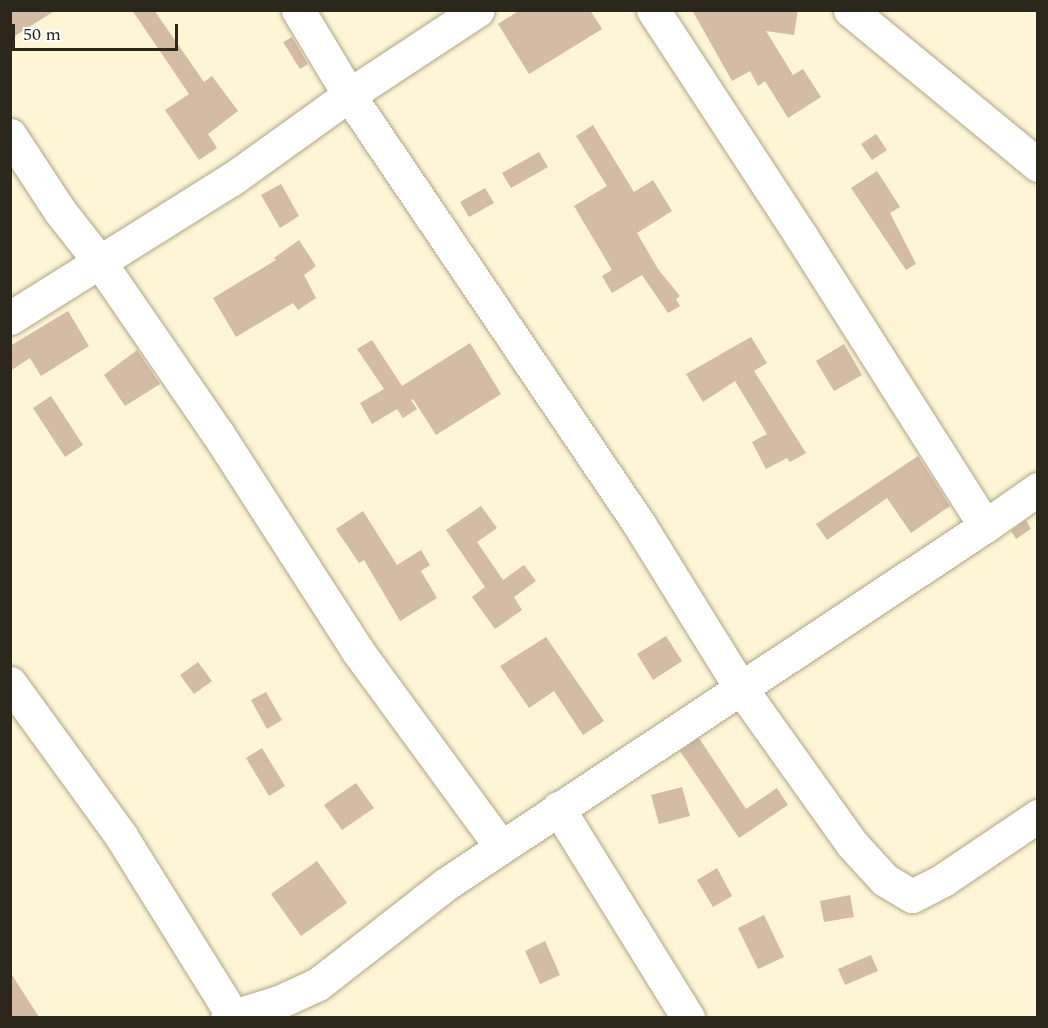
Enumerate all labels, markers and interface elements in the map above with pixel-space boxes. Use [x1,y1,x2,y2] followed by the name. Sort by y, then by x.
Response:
[15,12,182,50] scale bar
[23,21,61,48] text: 50 m

